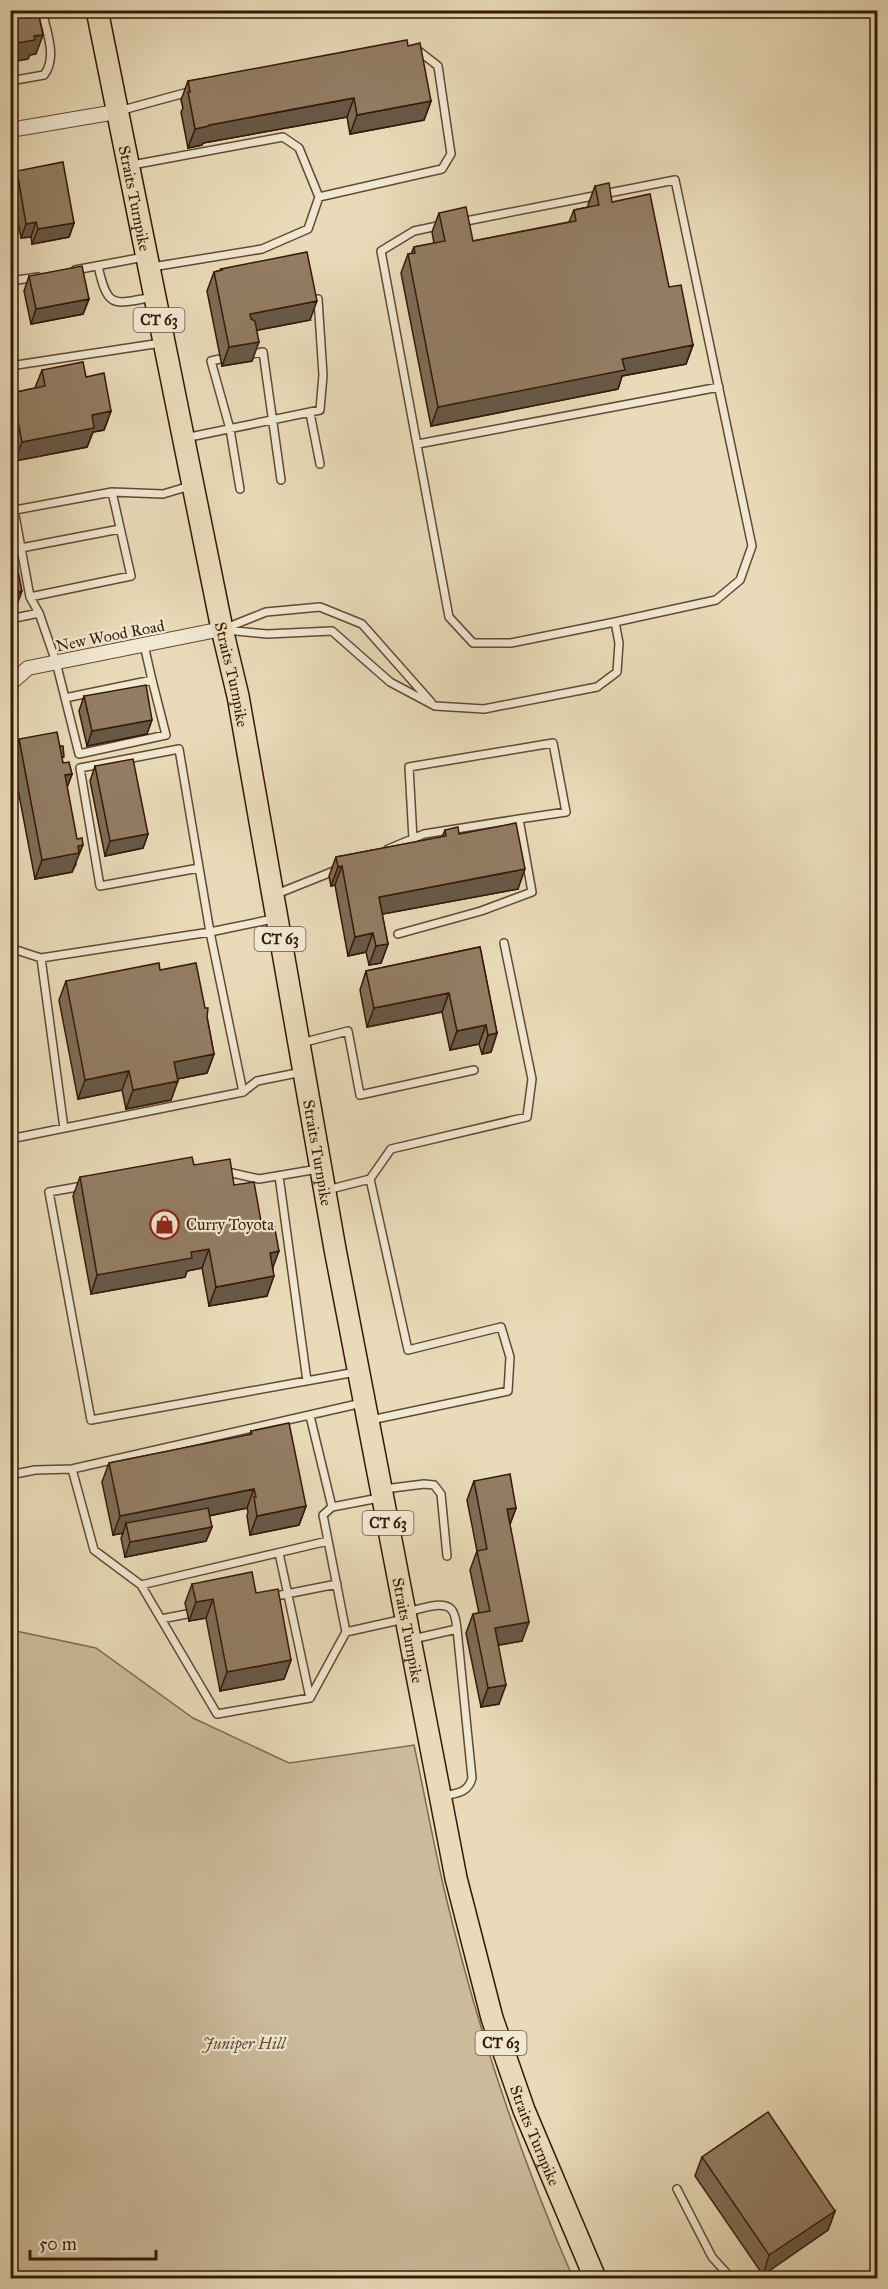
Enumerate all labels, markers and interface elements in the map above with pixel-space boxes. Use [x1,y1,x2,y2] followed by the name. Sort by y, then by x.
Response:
[115,144,155,253] street label: Straits Turnpike
[134,308,184,332] road number: CT 63
[54,616,166,655] street label: New Wood Road
[211,620,252,729] street label: Straits Turnpike
[254,927,306,951] road number: CT 63
[299,1098,336,1208] street label: Straits Turnpike
[149,1208,181,1240] shop icon: Curry Toyota
[186,1215,274,1234] place label: Curry Toyota
[362,1511,414,1535] road number: CT 63
[388,1576,427,1685] street label: Straits Turnpike
[476,2031,526,2055] road number: CT 63
[202,2034,287,2054] park label: Juniper Hill
[506,2083,564,2189] street label: Straits Turnpike
[30,2223,156,2261] scale bar
[39,2233,77,2255] text: 50 m

